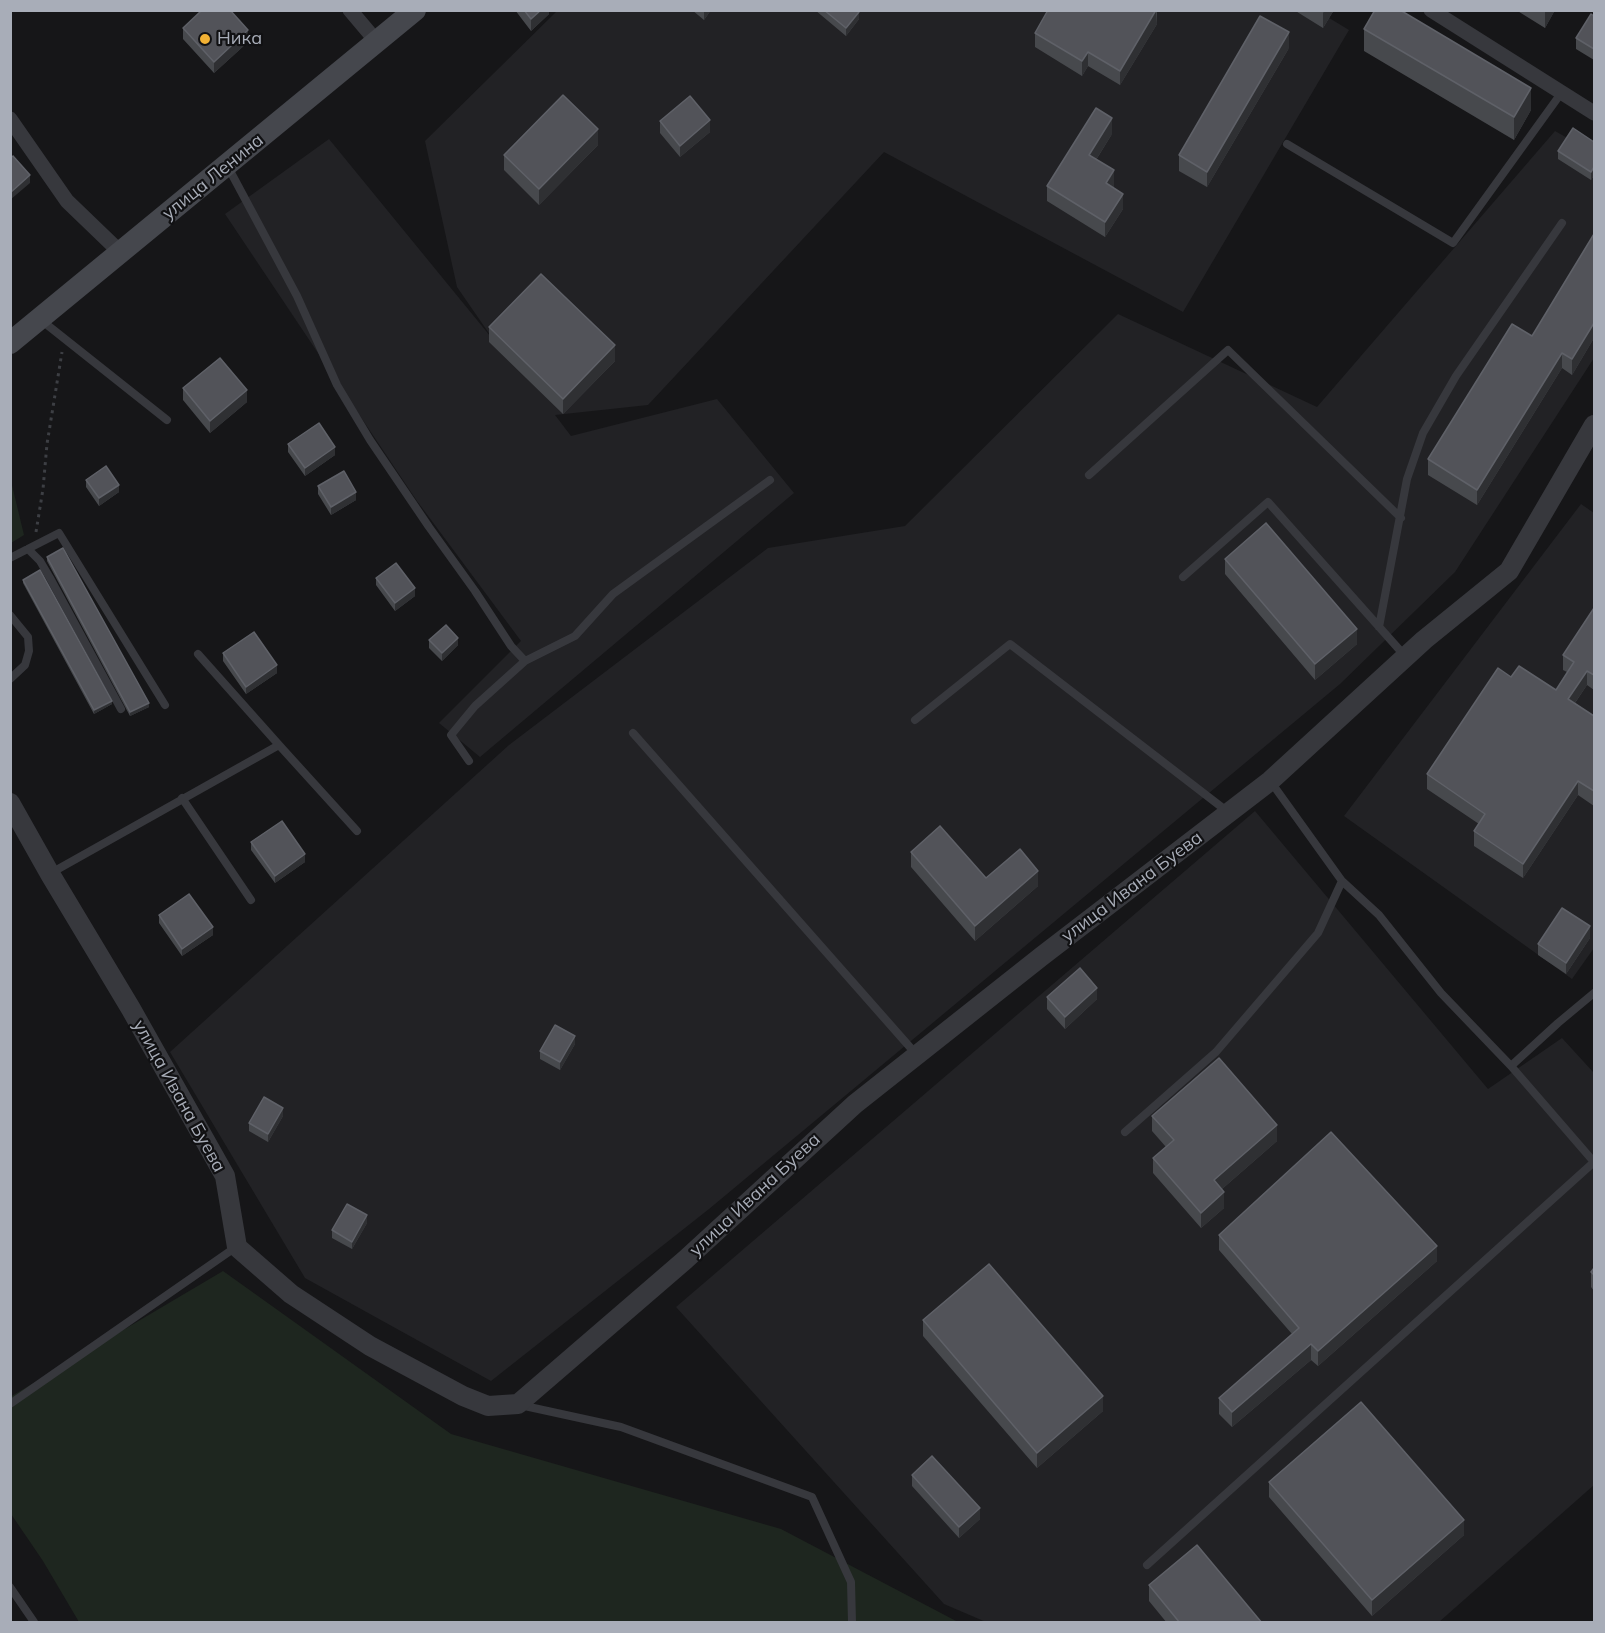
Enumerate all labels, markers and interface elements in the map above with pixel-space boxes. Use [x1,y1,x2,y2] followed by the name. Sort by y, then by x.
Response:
[217,28,262,50] place label: Ника
[198,32,212,46] marker: Ника
[158,130,268,224] street label: улица Ленина
[1057,827,1207,947] street label: улица Ивана Буева
[128,1016,230,1176] street label: улица Ивана Буева
[685,1129,825,1261] street label: улица Ивана Буева

